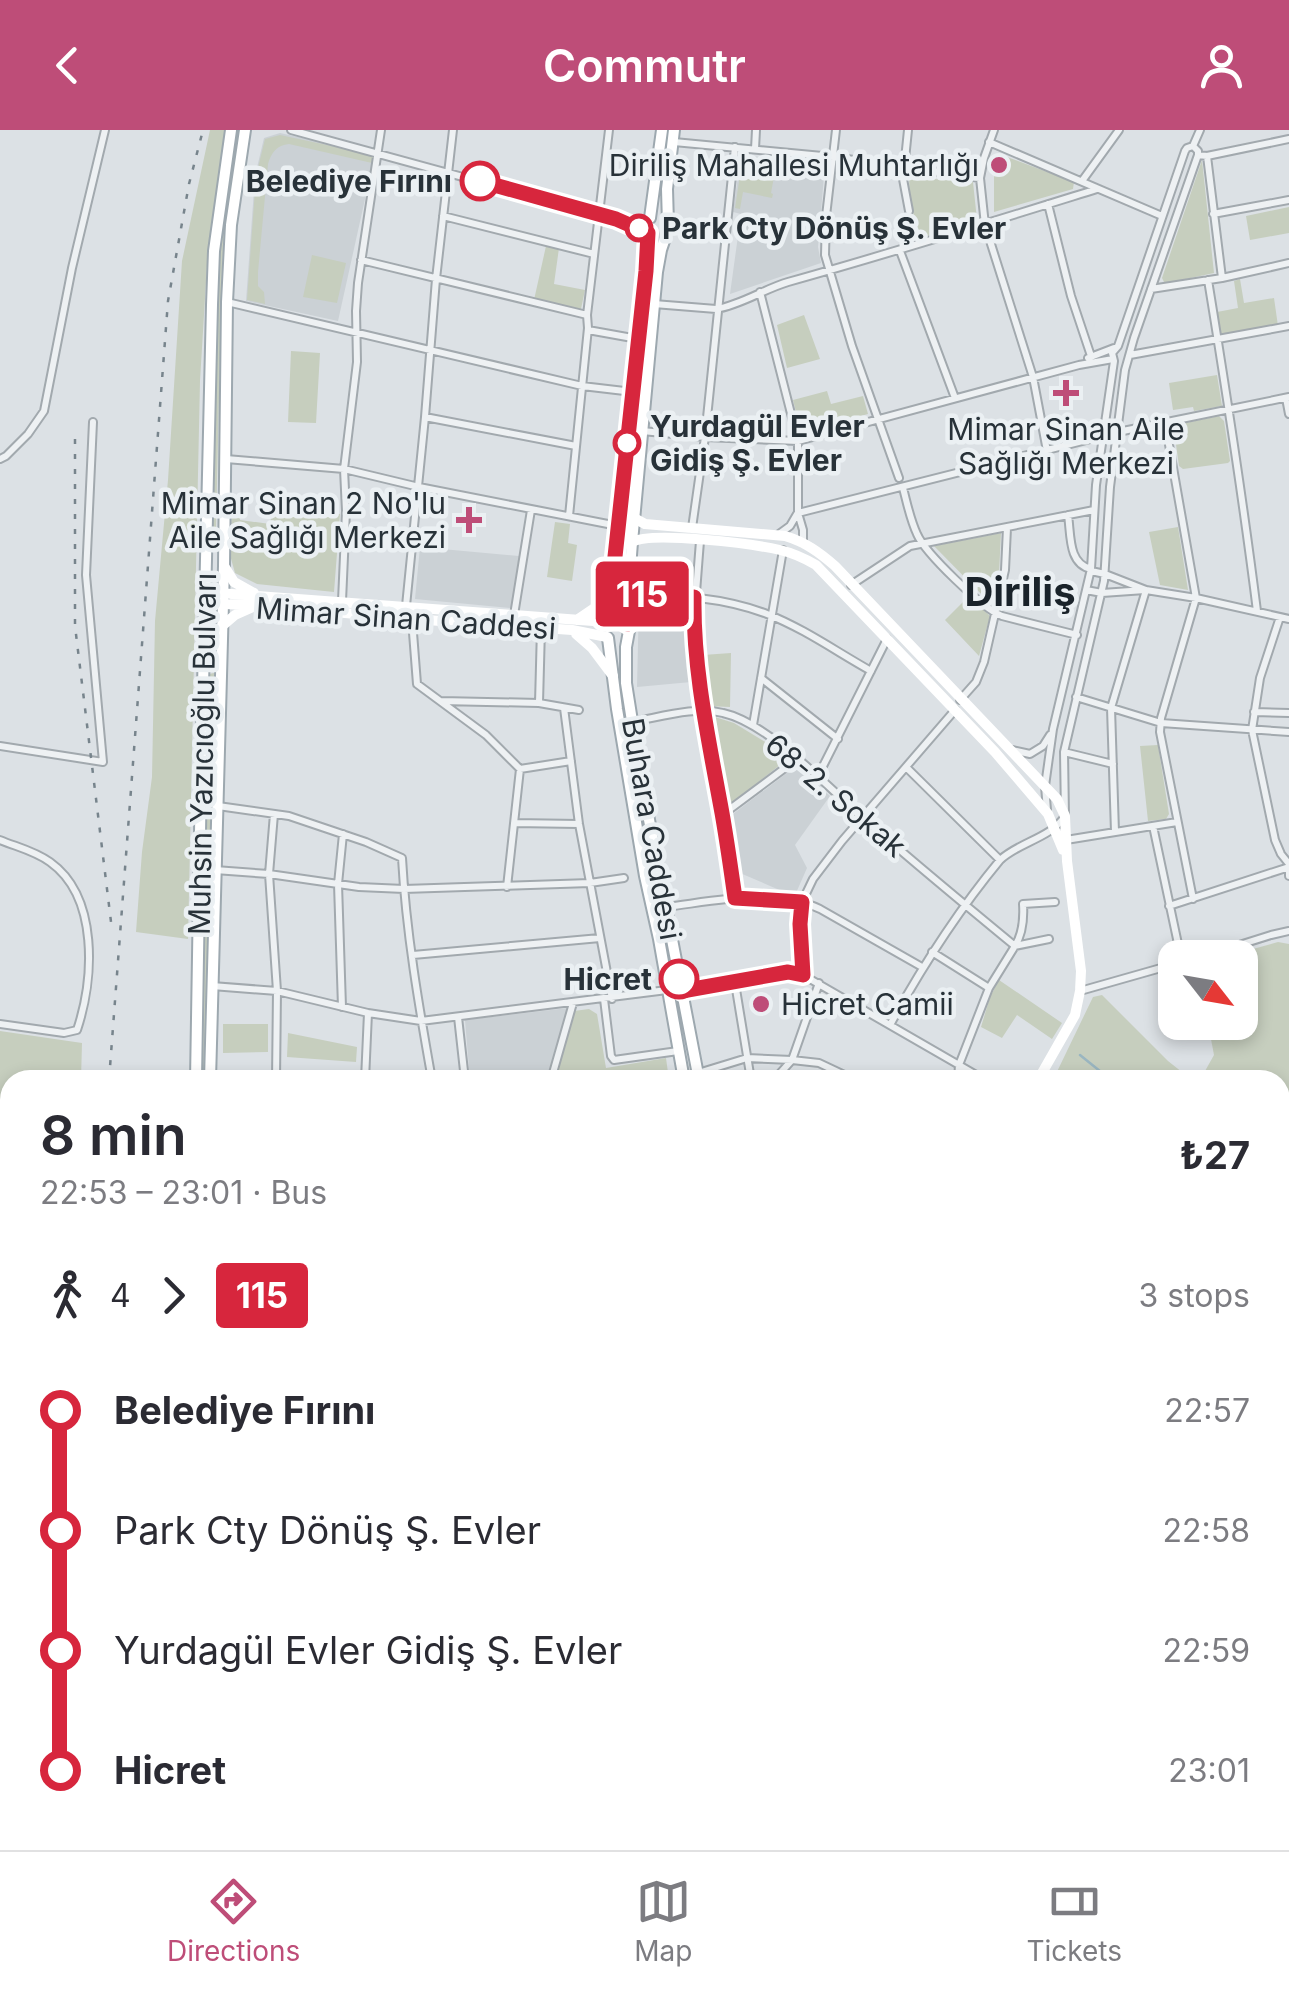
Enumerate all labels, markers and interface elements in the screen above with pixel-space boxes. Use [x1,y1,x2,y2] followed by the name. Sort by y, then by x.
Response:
[40,38,95,93] icon: back
[543,38,746,93] text: Commutr
[1194,38,1249,93] icon: person
[609,147,979,183] place label: Diriliş Mahallesi Muhtarlığı
[988,154,1010,176] marker: Diriliş Mahallesi Muhtarlığı
[461,162,499,200] marker: Belediye Fırını
[246,163,452,199] place label: Belediye Fırını
[662,210,1006,246] place label: Park Cty Dönüş Ş. Evler
[626,215,652,241] marker: Park Cty Dönüş Ş. Evler
[1053,380,1079,406] marker: Mimar Sinan Aile Sağlığı Merkezi
[650,408,865,478] place label: Yurdagül Evler Gidiş Ş. Evler
[947,411,1185,481] place label: Mimar Sinan Aile Sağlığı Merkezi
[614,430,640,456] marker: Yurdagül Evler Gidiş Ş. Evler
[161,485,446,555] place label: Mimar Sinan 2 No'lu Aile Sağlığı Merkezi
[456,507,482,533] marker: Mimar Sinan 2 No'lu Aile Sağlığı Merkezi
[584,562,700,626] line badge: 115
[964,567,1076,616] district label: Diriliş
[181,573,223,935] street label: Muhsin Yazıcıoğlu Bulvarı
[616,573,668,615] text: 115
[255,590,557,646] street label: Mimar Sinan Caddesi
[615,715,689,943] street label: Buhara Caddesi
[758,726,914,865] street label: 68-2. Sokak
[1158,940,1258,1040] north arrow
[1158,940,1258,1040] map controls
[660,960,698,998] marker: Hicret
[563,961,652,997] place label: Hicret
[781,986,954,1022] place label: Hicret Camii
[750,993,772,1015] marker: Hicret Camii
[40,1102,187,1168] text: 8 min
[1179,1132,1250,1178] text: ₺27
[40,1173,327,1212] text: 22:53 – 23:01 · Bus
[40,1268,95,1323] icon: walk
[146,1268,201,1323] icon: forward
[236,1274,288,1316] text: 115
[110,1276,131,1315] text: 4
[1139,1276,1250,1315] text: 3 stops
[114,1387,375,1433] text: Belediye Fırını
[1164,1391,1250,1430] text: 22:57
[114,1507,541,1553] text: Park Cty Dönüş Ş. Evler
[1163,1511,1250,1550] text: 22:58
[114,1627,622,1673] text: Yurdagül Evler Gidiş Ş. Evler
[1162,1631,1250,1670] text: 22:59
[114,1747,226,1793] text: Hicret
[1168,1751,1250,1790] text: 23:01
[167,1874,300,1968] tab: Directions
[634,1874,692,1968] tab: Map
[1026,1874,1122,1968] tab: Tickets

